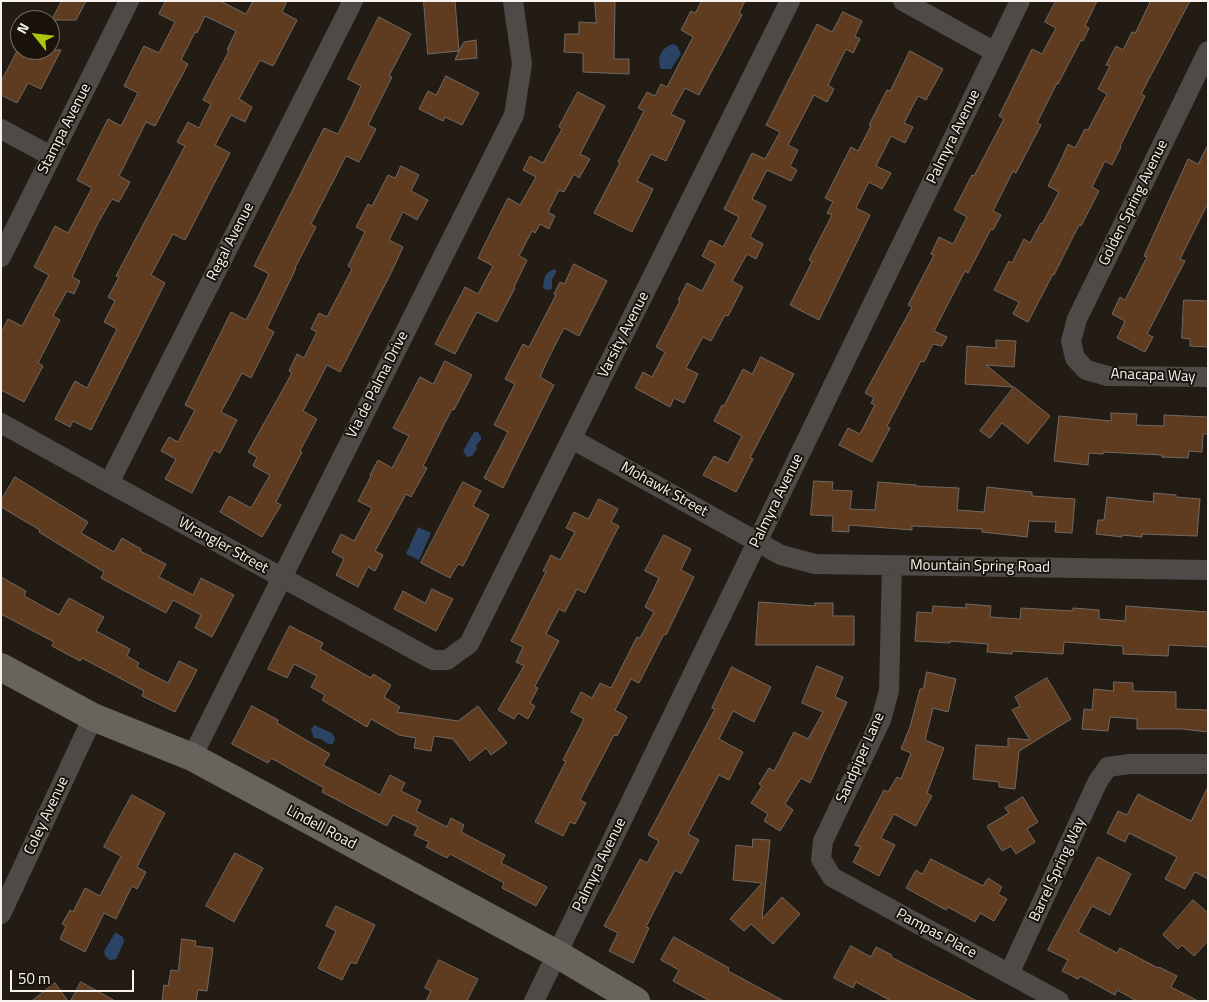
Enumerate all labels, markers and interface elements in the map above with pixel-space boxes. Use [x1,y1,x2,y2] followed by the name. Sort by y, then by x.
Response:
[10,10,60,60] north arrow
[11,19,34,37] text: N
[35,81,95,177] street label: Stampa Avenue
[923,87,985,187] street label: Palmyra Avenue
[1096,137,1172,269] street label: Golden Spring Avenue
[204,200,258,284] street label: Regal Avenue
[595,289,653,381] street label: Varsity Avenue
[343,329,413,441] street label: Via de Palma Drive
[1110,366,1196,386] street label: Anacapa Way
[746,451,808,551] street label: Palmyra Avenue
[617,459,711,521] street label: Mohawk Street
[175,514,271,578] street label: Wrangler Street
[910,557,1050,577] street label: Mountain Spring Road
[833,710,889,806] street label: Sandpiper Lane
[21,774,73,858] street label: Coley Avenue
[283,802,359,854] street label: Lindell Road
[569,815,631,915] street label: Palmyra Avenue
[1026,815,1090,925] street label: Barrel Spring Way
[893,905,979,963] street label: Pampas Place
[12,960,136,992] scale bar
[18,967,51,990] text: 50 m

